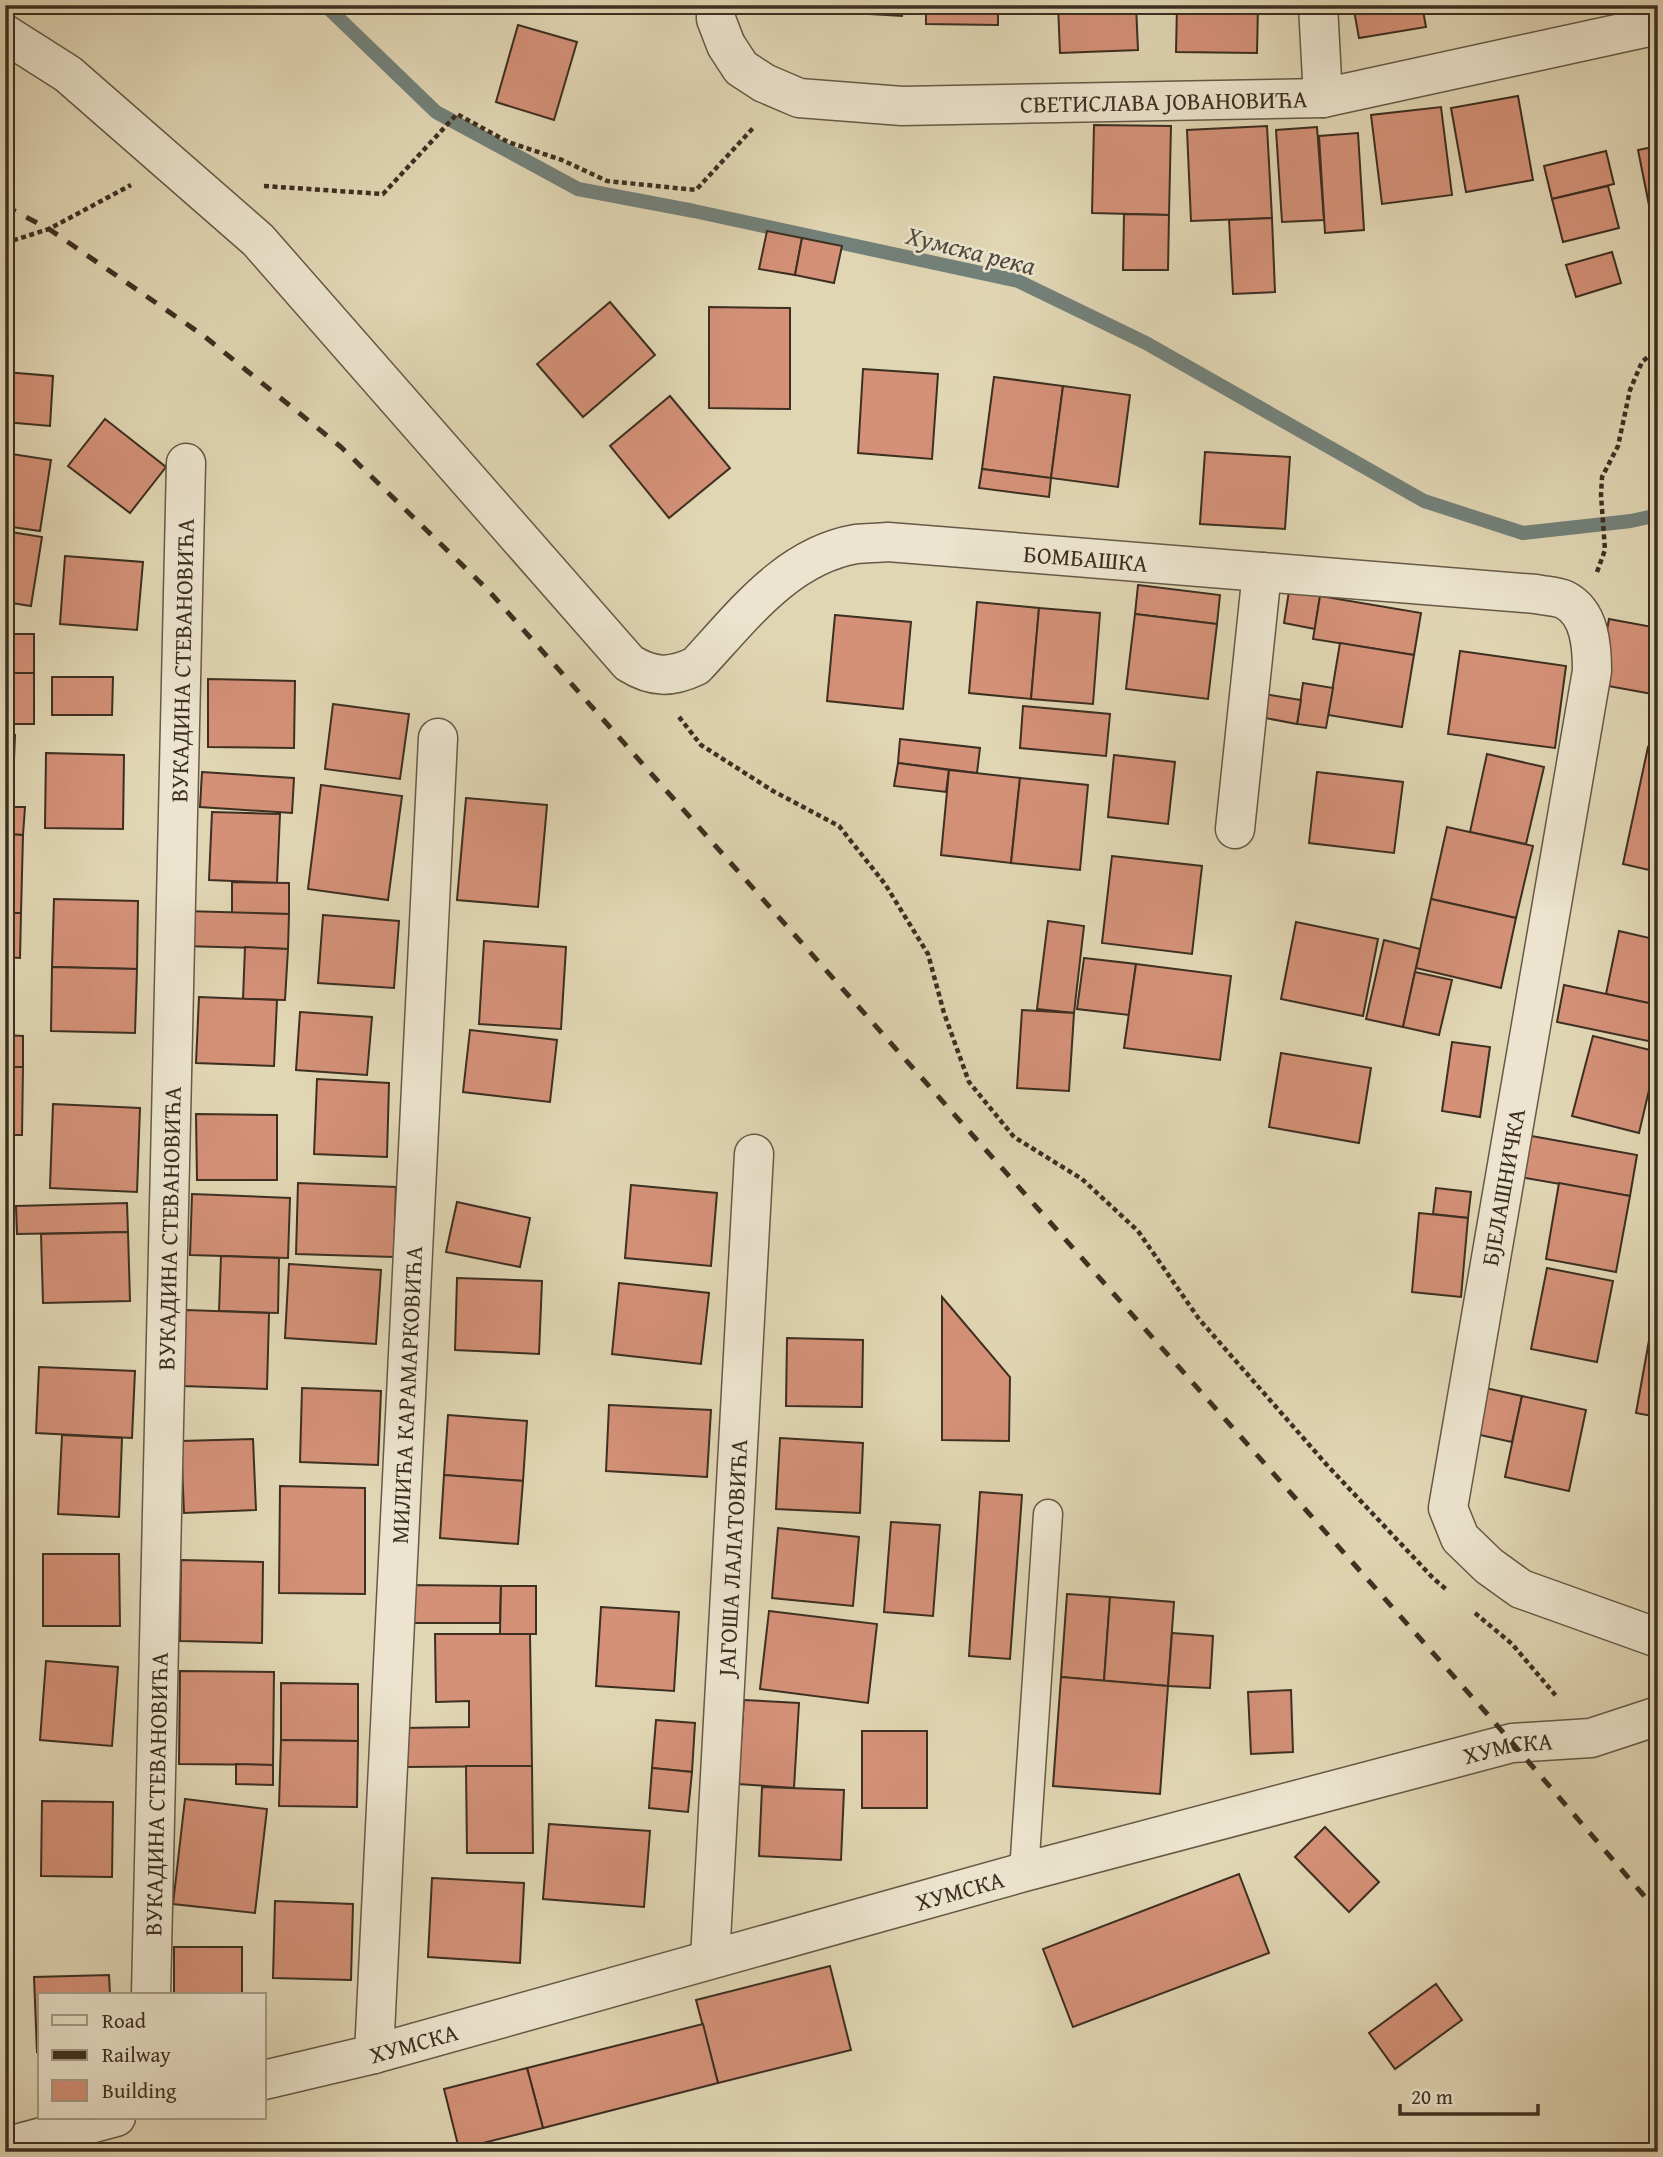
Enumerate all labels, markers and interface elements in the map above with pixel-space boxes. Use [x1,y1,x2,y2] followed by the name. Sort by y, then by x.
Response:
[1020,81,1308,121] street label: СВЕТИСЛАВА ЈОВАНОВИЋА
[901,215,1040,285] water label: Хумска река
[161,517,202,803] street label: ВУКАДИНА СТЕВАНОВИЋА
[1022,535,1150,580] street label: БОМБАШКА
[148,1085,189,1371] street label: ВУКАДИНА СТЕВАНОВИЋА
[1472,1105,1534,1268] street label: БЈЕЛАШНИЧКА
[381,1245,431,1545] street label: МИЛИЋА КАРАМАРКОВИЋА
[708,1437,756,1680] street label: ЈАГОША ЛАЛАТОВИЋА
[135,1651,176,1936] street label: ВУКАДИНА СТЕВАНОВИЋА
[1459,1723,1554,1773] street label: ХУМСКА
[911,1861,1008,1919] street label: ХУМСКА
[38,1993,266,2118] legend
[102,2005,147,2036] text: Road
[365,2014,462,2072] street label: ХУМСКА
[102,2039,171,2070] text: Railway
[1400,2073,1539,2117] scale bar
[102,2075,177,2106] text: Building
[1411,2081,1453,2112] text: 20 m

